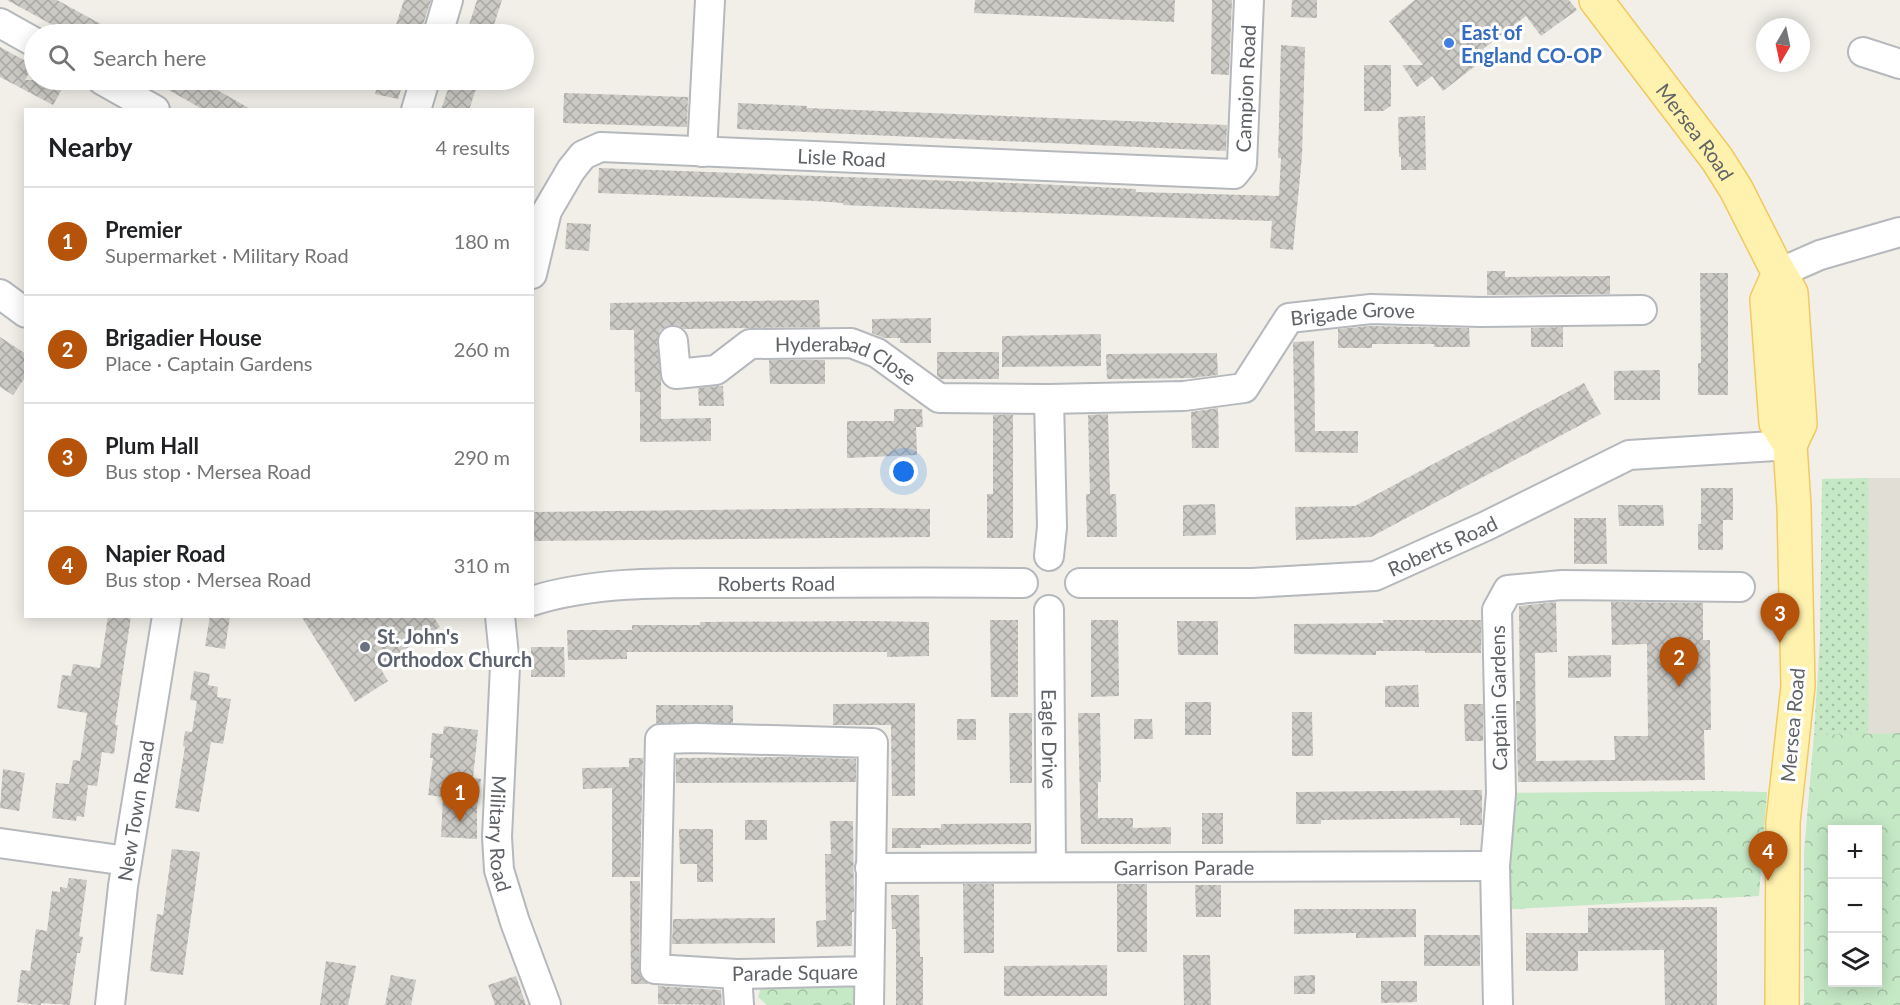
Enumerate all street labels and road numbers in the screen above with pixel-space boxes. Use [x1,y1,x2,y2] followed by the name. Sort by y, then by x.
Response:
[1231,24,1260,153] street label: Campion Road
[1652,78,1739,184] street label: Mersea Road
[797,143,886,171] street label: Lisle Road
[1289,296,1415,330] street label: Brigade Grove
[775,331,921,390] street label: Hyderabad Close
[1384,510,1501,581] street label: Roberts Road
[718,571,835,595] street label: Roberts Road
[1485,625,1511,771] street label: Captain Gardens
[1775,667,1809,783] street label: Mersea Road
[1038,689,1062,789] street label: Eagle Drive
[112,739,159,883] street label: New Town Road
[485,775,517,894] street label: Military Road
[1114,855,1254,879] street label: Garrison Parade
[732,959,858,985] street label: Parade Square

